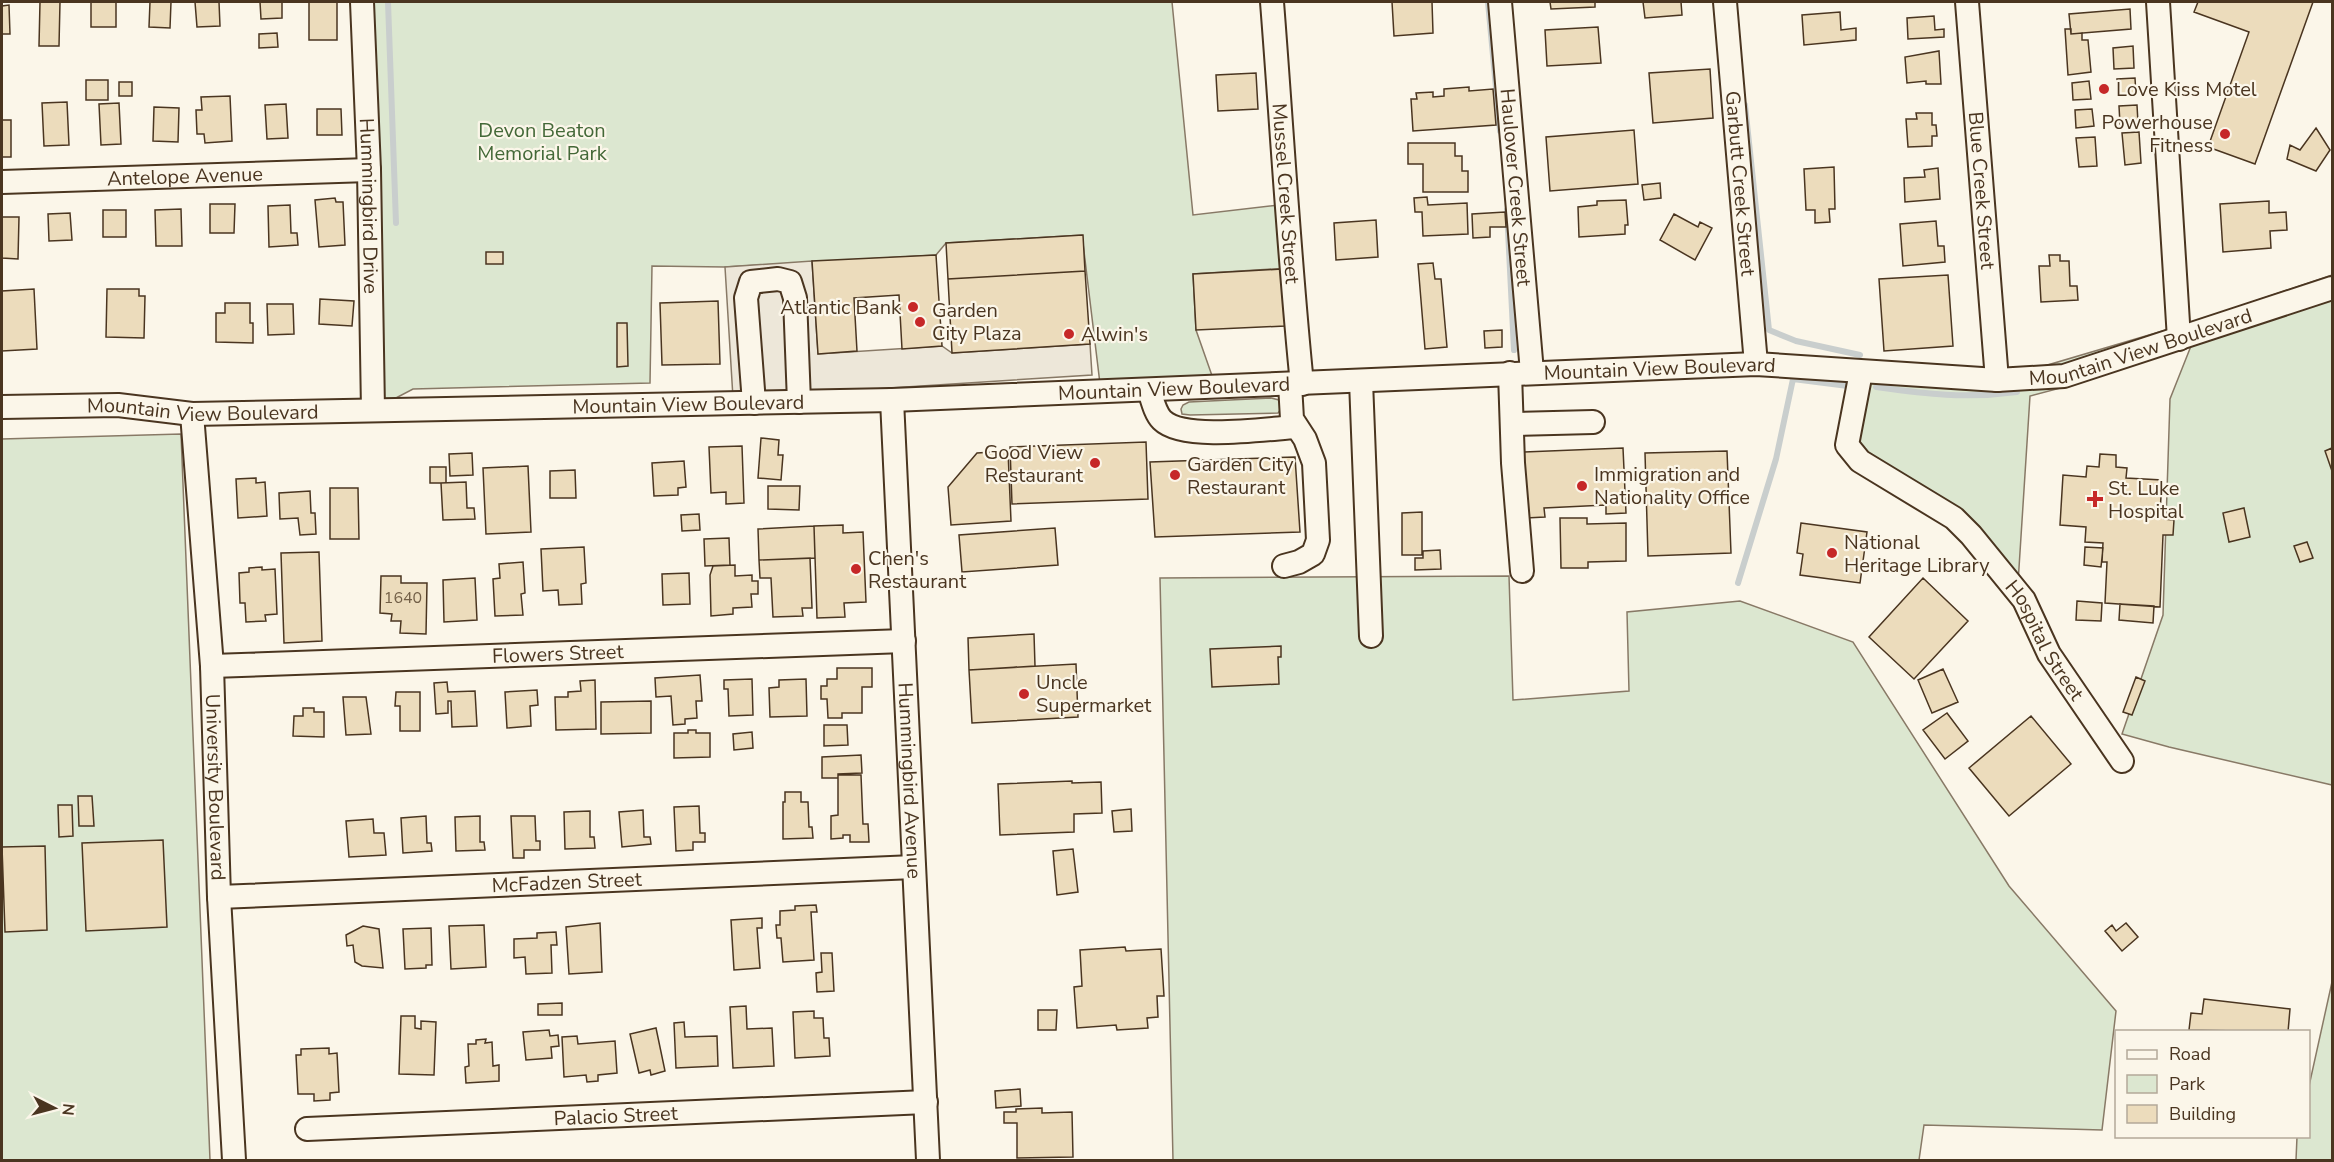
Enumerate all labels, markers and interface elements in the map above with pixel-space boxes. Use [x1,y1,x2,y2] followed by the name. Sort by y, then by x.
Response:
[2116,76,2257,103] place label: Love Kiss Motel
[2097,82,2111,96] marker: Love Kiss Motel
[1494,87,1538,288] street label: Haulover Creek Street
[1719,90,1762,278] street label: Garbutt Creek Street
[1266,102,1306,286] street label: Mussel Creek Street
[2101,109,2213,159] place label: Powerhouse Fitness
[1962,111,2002,271] street label: Blue Creek Street
[353,117,385,294] street label: Hummingbird Drive
[477,117,608,167] park label: Devon Beaton Memorial Park
[2218,127,2232,141] marker: Powerhouse Fitness
[106,160,263,192] street label: Antelope Avenue
[780,294,902,321] place label: Atlantic Bank
[932,297,1022,347] place label: Garden City Plaza
[906,300,920,314] marker: Atlantic Bank
[2028,302,2255,392] street label: Mountain View Boulevard
[913,315,927,329] marker: Garden City Plaza
[1081,321,1148,348] place label: Alwin's
[1062,327,1076,341] marker: Alwin's
[1543,350,1776,386] street label: Mountain View Boulevard
[1057,370,1291,407] street label: Mountain View Boulevard
[572,388,805,420] street label: Mountain View Boulevard
[87,391,319,428] street label: Mountain View Boulevard
[984,439,1084,489] place label: Good View Restaurant
[1187,451,1294,501] place label: Garden City Restaurant
[1088,456,1102,470] marker: Good View Restaurant
[1594,461,1750,511] place label: Immigration and Nationality Office
[1168,468,1182,482] marker: Garden City Restaurant
[2108,475,2184,525] place label: St. Luke Hospital
[1575,479,1589,493] marker: Immigration and Nationality Office
[2086,490,2104,508] marker: St. Luke Hospital
[1844,529,1990,579] place label: National Heritage Library
[868,545,967,595] place label: Chen's Restaurant
[1825,546,1839,560] marker: National Heritage Library
[849,562,863,576] marker: Chen's Restaurant
[1999,574,2091,707] street label: Hospital Street
[384,587,422,609] house number: 1640
[492,638,625,669] street label: Flowers Street
[1036,669,1152,719] place label: Uncle Supermarket
[892,682,928,879] street label: Hummingbird Avenue
[1017,687,1031,701] marker: Uncle Supermarket
[199,693,232,881] street label: University Boulevard
[491,865,643,899] street label: McFadzen Street
[2115,1030,2310,1138] legend
[2169,1042,2211,1066] text: Road
[2169,1072,2206,1096] text: Park
[24,1078,84,1138] north arrow
[553,1099,679,1132] street label: Palacio Street
[56,1102,79,1117] text: N
[2169,1102,2236,1126] text: Building

